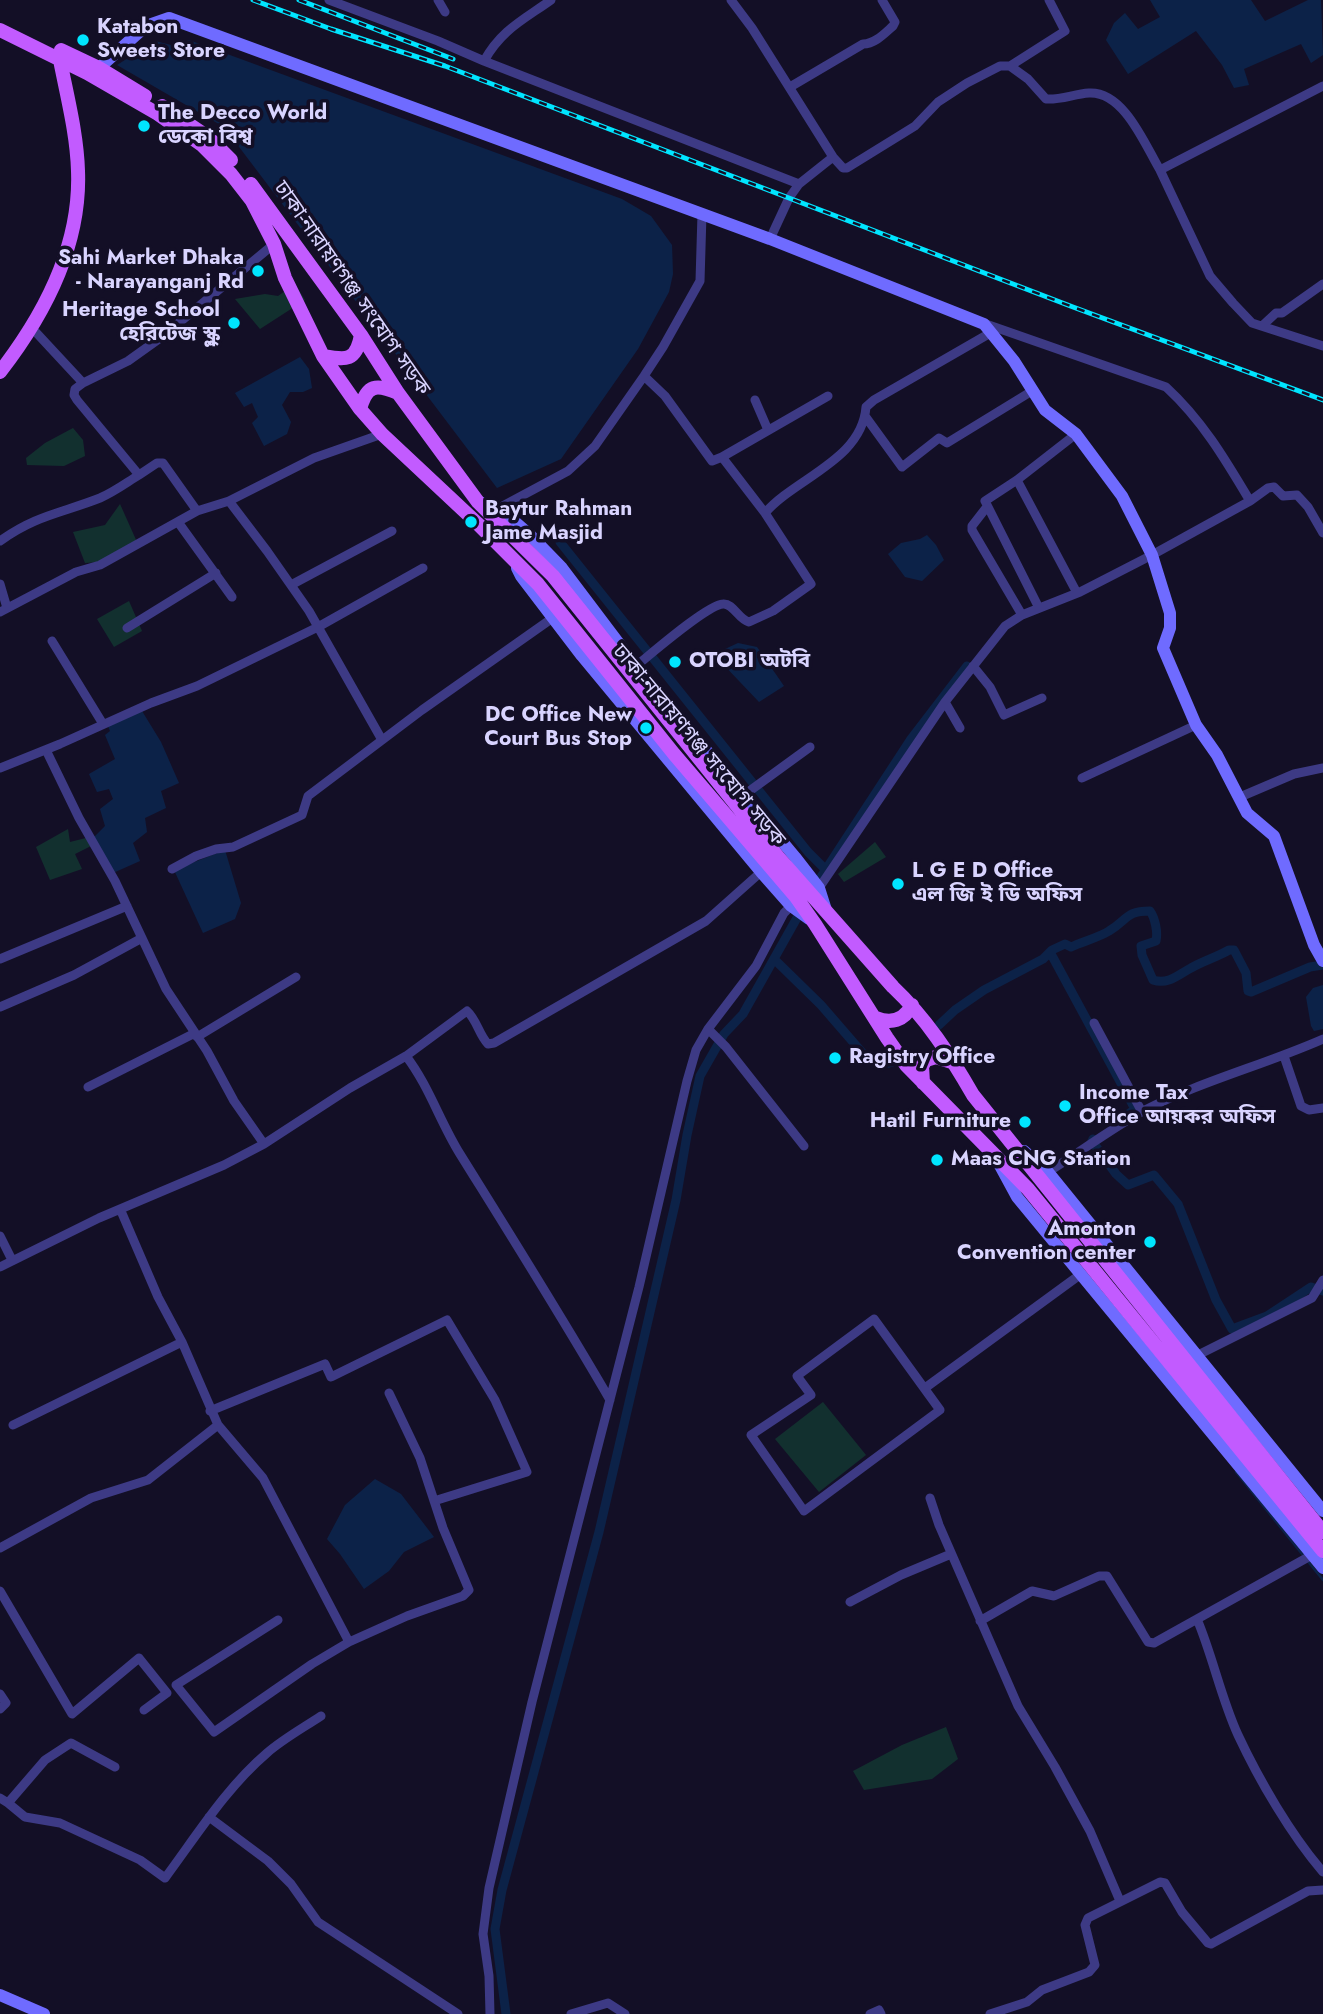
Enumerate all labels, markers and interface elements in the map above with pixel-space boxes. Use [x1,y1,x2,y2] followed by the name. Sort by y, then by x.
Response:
[97,15,225,65] place label: Katabon Sweets Store
[75,32,91,48] marker: Katabon Sweets Store
[158,101,327,151] place label: The Decco World ডেকো বিশ্ব
[136,118,152,134] marker: The Decco World ডেকো বিশ্ব
[267,177,435,401] street label: ঢাকা-নারায়ণগঞ্জ সংযোগ সড়ক
[58,246,244,296] place label: Sahi Market Dhaka - Narayanganj Rd
[250,263,266,279] marker: Sahi Market Dhaka - Narayanganj Rd
[62,298,220,348] place label: Heritage School হেরিটেজ স্কুল
[226,315,242,331] marker: Heritage School হেরিটেজ স্কুল
[485,497,632,547] place label: Baytur Rahman Jame Masjid
[463,514,479,530] marker: Baytur Rahman Jame Masjid
[606,640,790,852] street label: ঢাকা-নারায়ণগঞ্জ সংযোগ সড়ক
[689,649,810,675] place label: OTOBI অটবি
[667,654,683,670] marker: OTOBI অটবি
[484,703,632,753] place label: DC Office New Court Bus Stop
[638,720,654,736] marker: DC Office New Court Bus Stop
[912,859,1082,909] place label: L G E D Office এল জি ই ডি অফিস
[890,876,906,892] marker: L G E D Office এল জি ই ডি অফিস
[849,1045,995,1071] place label: Ragistry Office
[827,1050,843,1066] marker: Ragistry Office
[1079,1081,1276,1131] place label: Income Tax Office আয়কর অফিস
[1057,1098,1073,1114] marker: Income Tax Office আয়কর অফিস
[870,1109,1011,1135] place label: Hatil Furniture
[1017,1114,1033,1130] marker: Hatil Furniture
[951,1147,1131,1173] place label: Maas CNG Station
[929,1152,945,1168] marker: Maas CNG Station
[957,1217,1136,1267] place label: Amonton Convention center
[1142,1234,1158,1250] marker: Amonton Convention center

